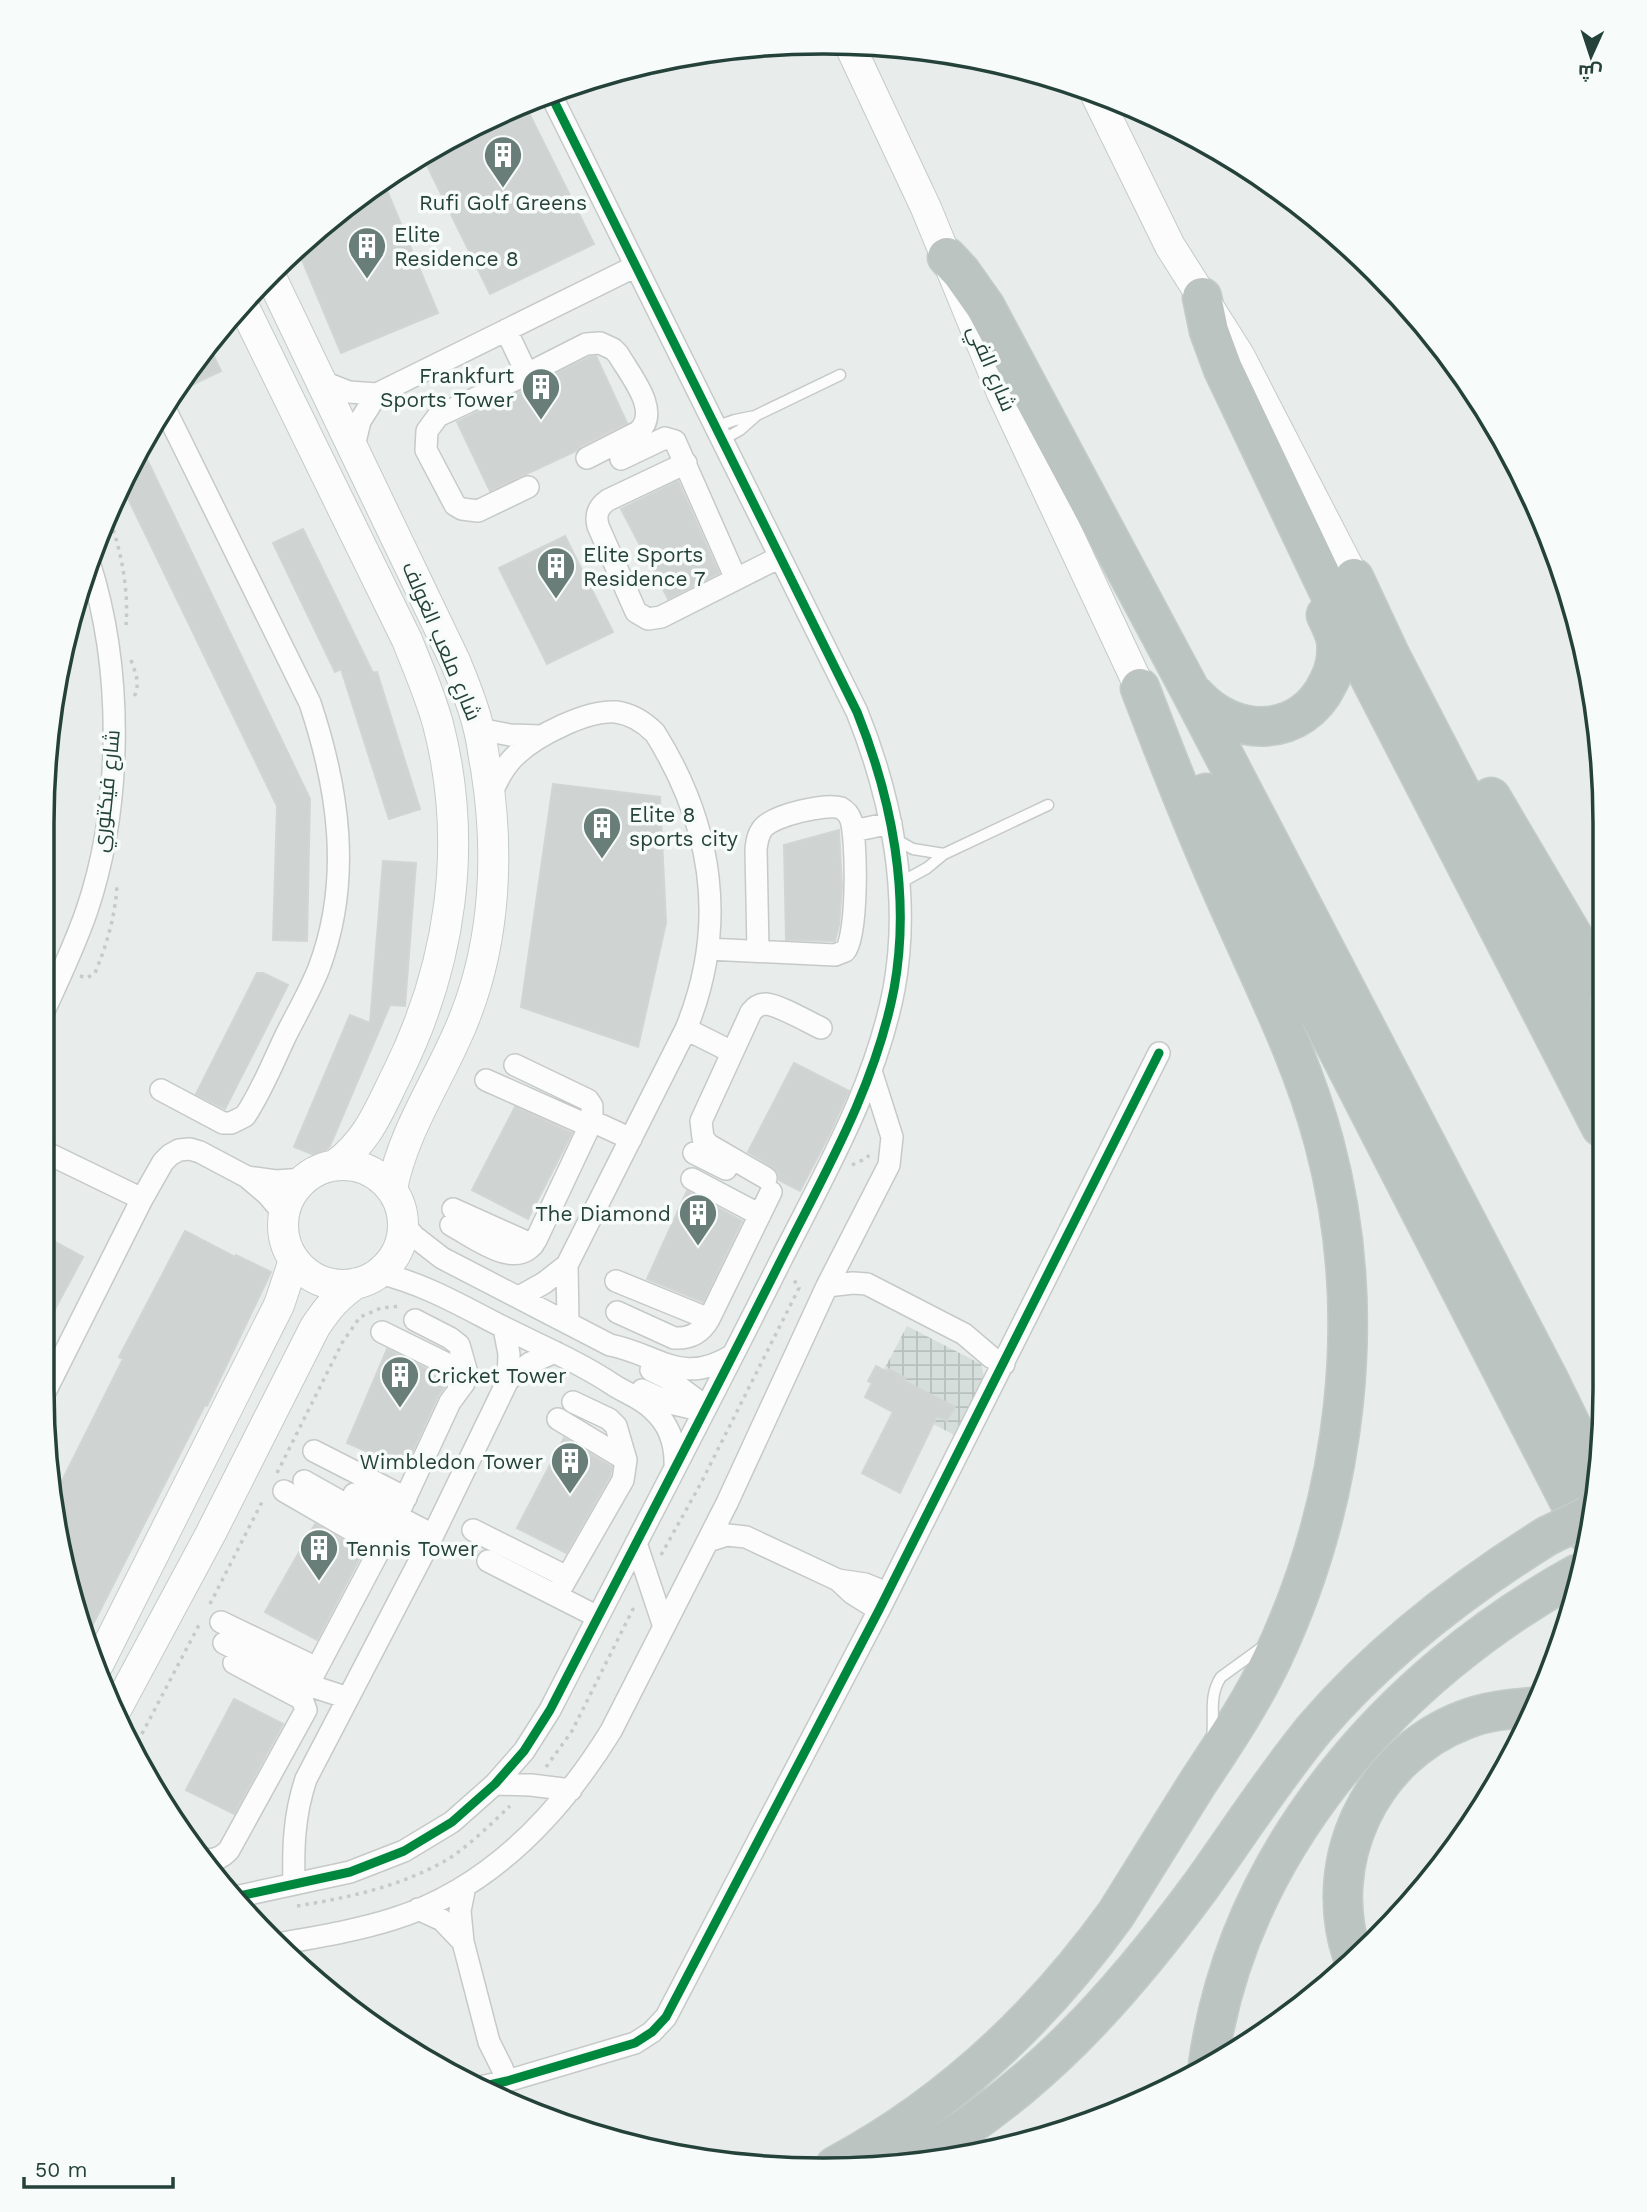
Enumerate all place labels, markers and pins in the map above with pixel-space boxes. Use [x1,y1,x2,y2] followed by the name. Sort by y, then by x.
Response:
[482,134,524,189] building icon: Rufi Golf Greens
[419,190,587,215] place label: Rufi Golf Greens
[394,222,519,271] place label: Elite Residence 8
[346,225,388,280] building icon: Elite Residence 8
[380,363,514,412] place label: Frankfurt Sports Tower
[520,366,562,421] building icon: Frankfurt Sports Tower
[583,542,706,591] place label: Elite Sports Residence 7
[535,545,577,600] building icon: Elite Sports Residence 7
[629,802,738,851] place label: Elite 8 sports city
[581,805,623,860] building icon: Elite 8 sports city
[677,1192,719,1247] building icon: The Diamond
[535,1201,671,1226] place label: The Diamond
[379,1354,421,1409] building icon: Cricket Tower
[427,1363,567,1388] place label: Cricket Tower
[549,1440,591,1495] building icon: Wimbledon Tower
[360,1449,543,1474] place label: Wimbledon Tower
[298,1527,340,1582] building icon: Tennis Tower
[346,1536,479,1561] place label: Tennis Tower

